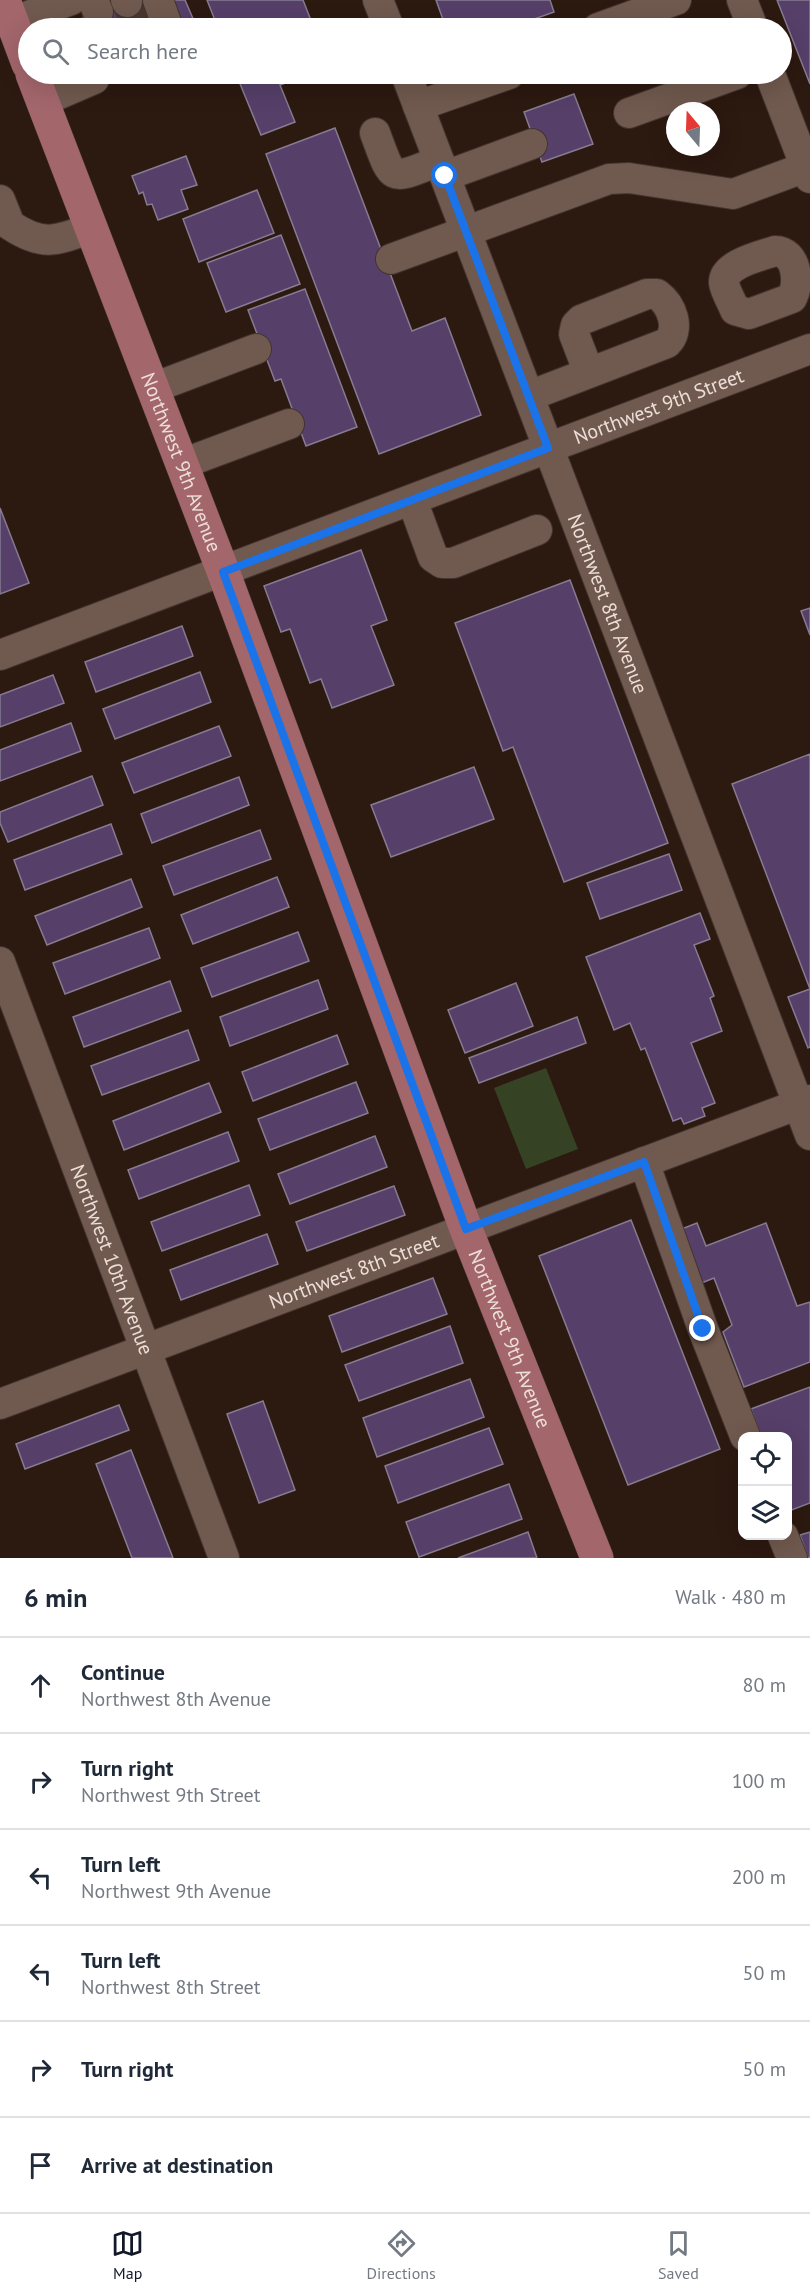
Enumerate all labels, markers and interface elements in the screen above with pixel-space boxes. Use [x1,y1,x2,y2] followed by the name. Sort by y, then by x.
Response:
[18,18,792,84] search box
[39,35,72,68] icon: search
[87,37,198,65] text: Search here
[666,102,720,156] north arrow
[431,162,457,188] route start
[570,362,747,450] street label: Northwest 9th Street
[135,369,228,556] street label: Northwest 9th Avenue
[562,510,654,697] street label: Northwest 8th Avenue
[64,1161,159,1358] street label: Northwest 10th Avenue
[265,1227,443,1315] street label: Northwest 8th Street
[462,1245,557,1432] street label: Northwest 9th Avenue
[689,1315,715,1341] route end
[738,1432,792,1540] map controls
[738,1432,792,1486] button: locate
[738,1486,792,1540] button: layers
[24,1581,87,1614] text: 6 min
[675,1584,786,1610] text: Walk · 480 m
[81,1658,165,1686] text: Continue
[24,1669,57,1702] icon: ahead
[743,1672,786,1698] text: 80 m
[81,1686,271,1712] text: Northwest 8th Avenue
[81,1754,173,1782] text: Turn right
[24,1765,57,1798] icon: right
[732,1768,786,1794] text: 100 m
[81,1782,261,1808] text: Northwest 9th Street
[81,1850,161,1878] text: Turn left
[24,1861,57,1894] icon: left
[732,1864,786,1890] text: 200 m
[81,1878,271,1904] text: Northwest 9th Avenue
[81,1946,161,1974] text: Turn left
[24,1957,57,1990] icon: left
[743,1960,786,1986] text: 50 m
[81,1974,261,2000] text: Northwest 8th Street
[24,2053,57,2086] icon: right
[81,2055,173,2083] text: Turn right
[743,2056,786,2082] text: 50 m
[24,2149,57,2182] icon: arrive
[81,2151,273,2179] text: Arrive at destination
[111,2227,144,2283] tab: Map
[367,2227,436,2283] tab: Directions
[658,2227,699,2283] tab: Saved

